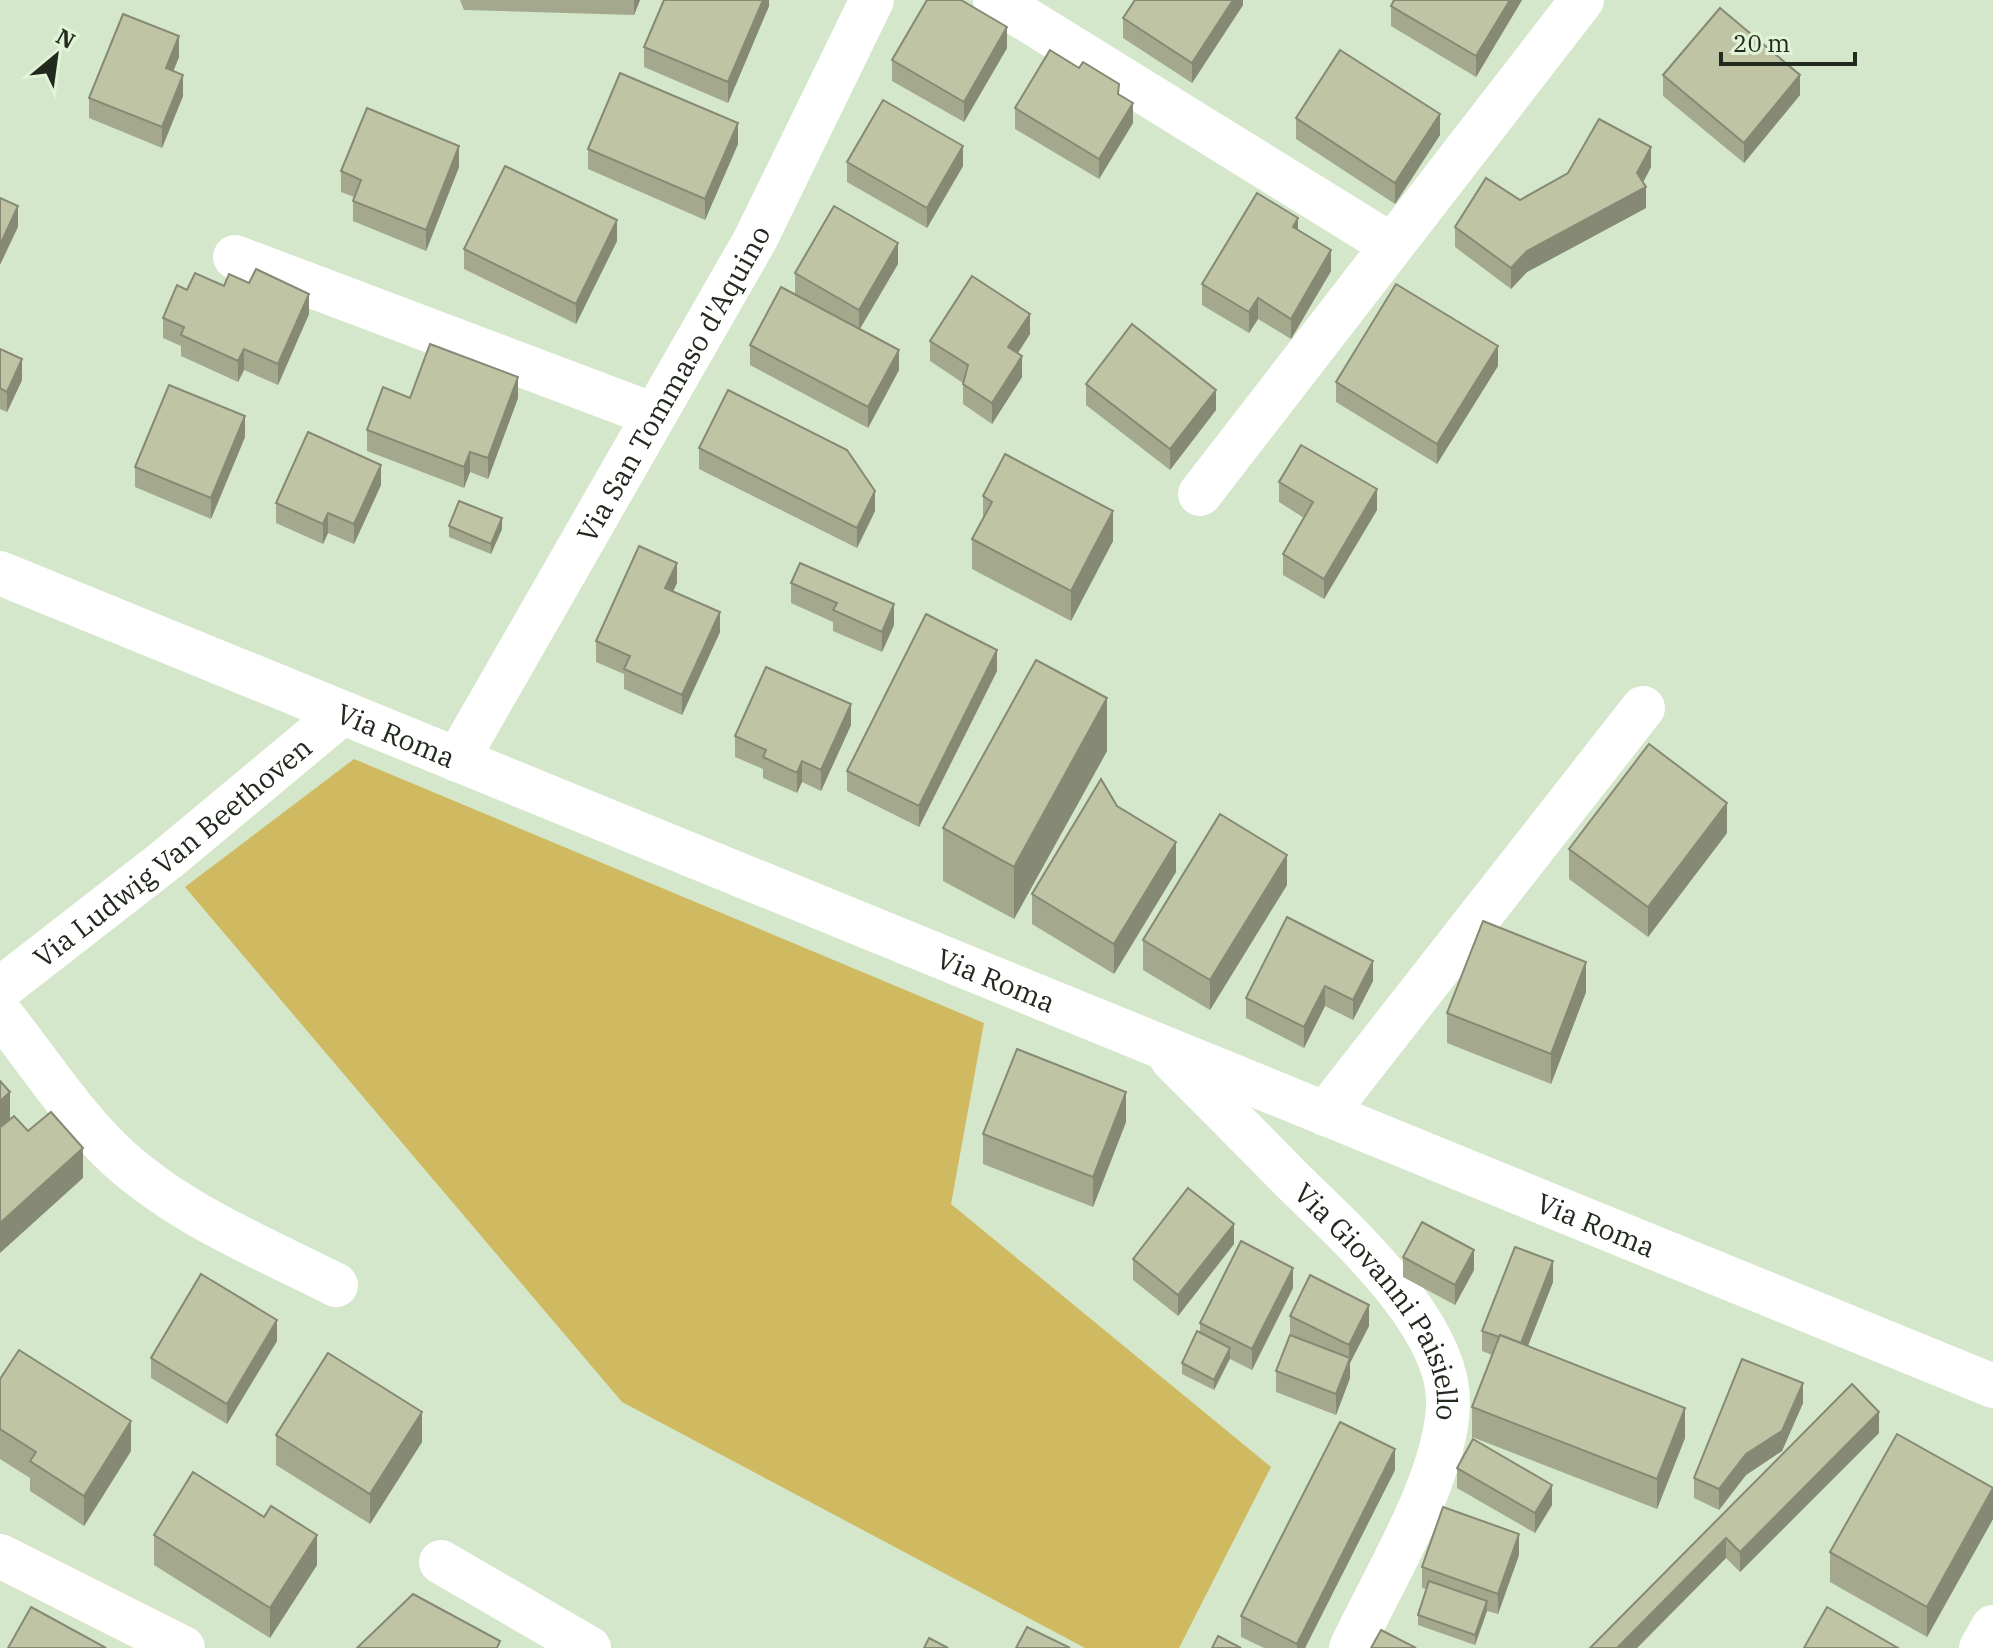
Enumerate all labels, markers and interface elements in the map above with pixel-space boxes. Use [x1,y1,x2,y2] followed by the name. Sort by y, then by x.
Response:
[16,16,96,96] north arrow
[1721,16,1855,66] scale bar
[51,21,81,55] text: N
[1733,27,1790,59] text: 20 m
[567,219,778,548] street label: Via San Tommaso d'Aquino
[332,694,461,775] street label: Via Roma
[25,728,319,975] street label: Via Ludwig Van Beethoven
[932,939,1061,1020] street label: Via Roma
[1287,1174,1467,1422] street label: Via Giovanni Paisiello
[1532,1183,1661,1265] street label: Via Roma

